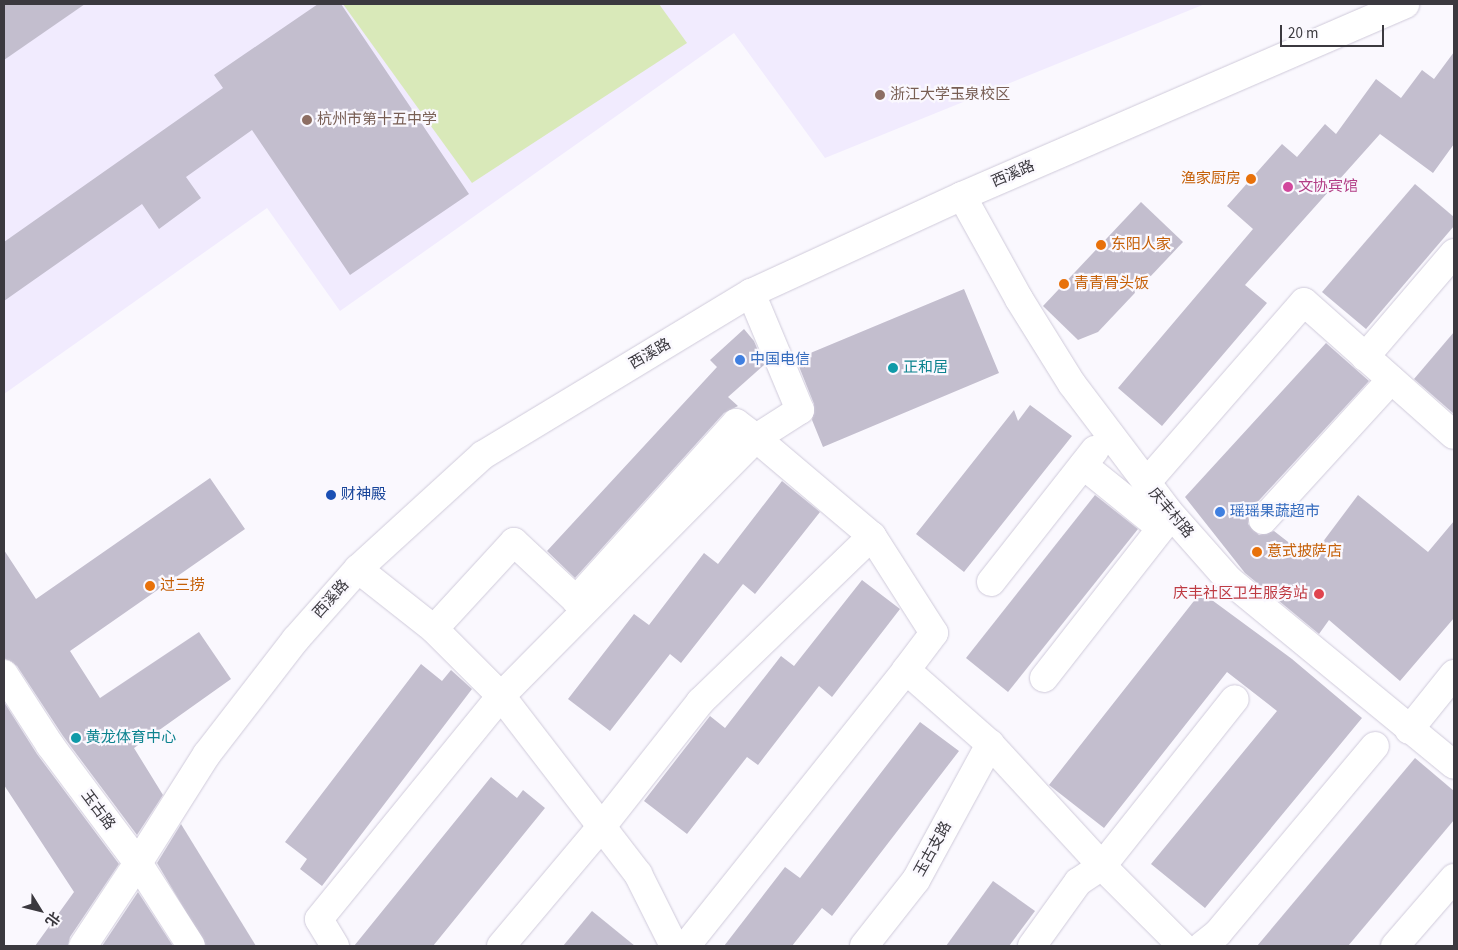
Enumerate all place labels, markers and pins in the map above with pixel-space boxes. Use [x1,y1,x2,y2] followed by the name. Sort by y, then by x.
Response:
[890,86,1010,104] place label: 浙江大学玉泉校区
[874,89,886,101] marker: 浙江大学玉泉校区
[317,111,437,129] place label: 杭州市第十五中学
[301,114,313,126] marker: 杭州市第十五中学
[1181,170,1241,188] place label: 渔家厨房
[1245,173,1257,185] marker: 渔家厨房
[1298,178,1358,196] place label: 文协宾馆
[1282,181,1294,193] marker: 文协宾馆
[1111,236,1171,254] place label: 东阳人家
[1095,239,1107,251] marker: 东阳人家
[1074,275,1149,293] place label: 青青骨头饭
[1058,278,1070,290] marker: 青青骨头饭
[750,351,810,369] place label: 中国电信
[734,354,746,366] marker: 中国电信
[903,359,948,377] place label: 正和居
[887,362,899,374] marker: 正和居
[341,486,386,504] place label: 财神殿
[325,489,337,501] marker: 财神殿
[1230,503,1320,521] place label: 瑶瑶果蔬超市
[1214,506,1226,518] marker: 瑶瑶果蔬超市
[1267,543,1342,561] place label: 意式披萨店
[1251,546,1263,558] marker: 意式披萨店
[160,577,205,595] place label: 过三捞
[144,580,156,592] marker: 过三捞
[1173,585,1308,603] place label: 庆丰社区卫生服务站
[1312,587,1326,601] marker: 庆丰社区卫生服务站
[86,729,176,747] place label: 黄龙体育中心
[70,732,82,744] marker: 黄龙体育中心

